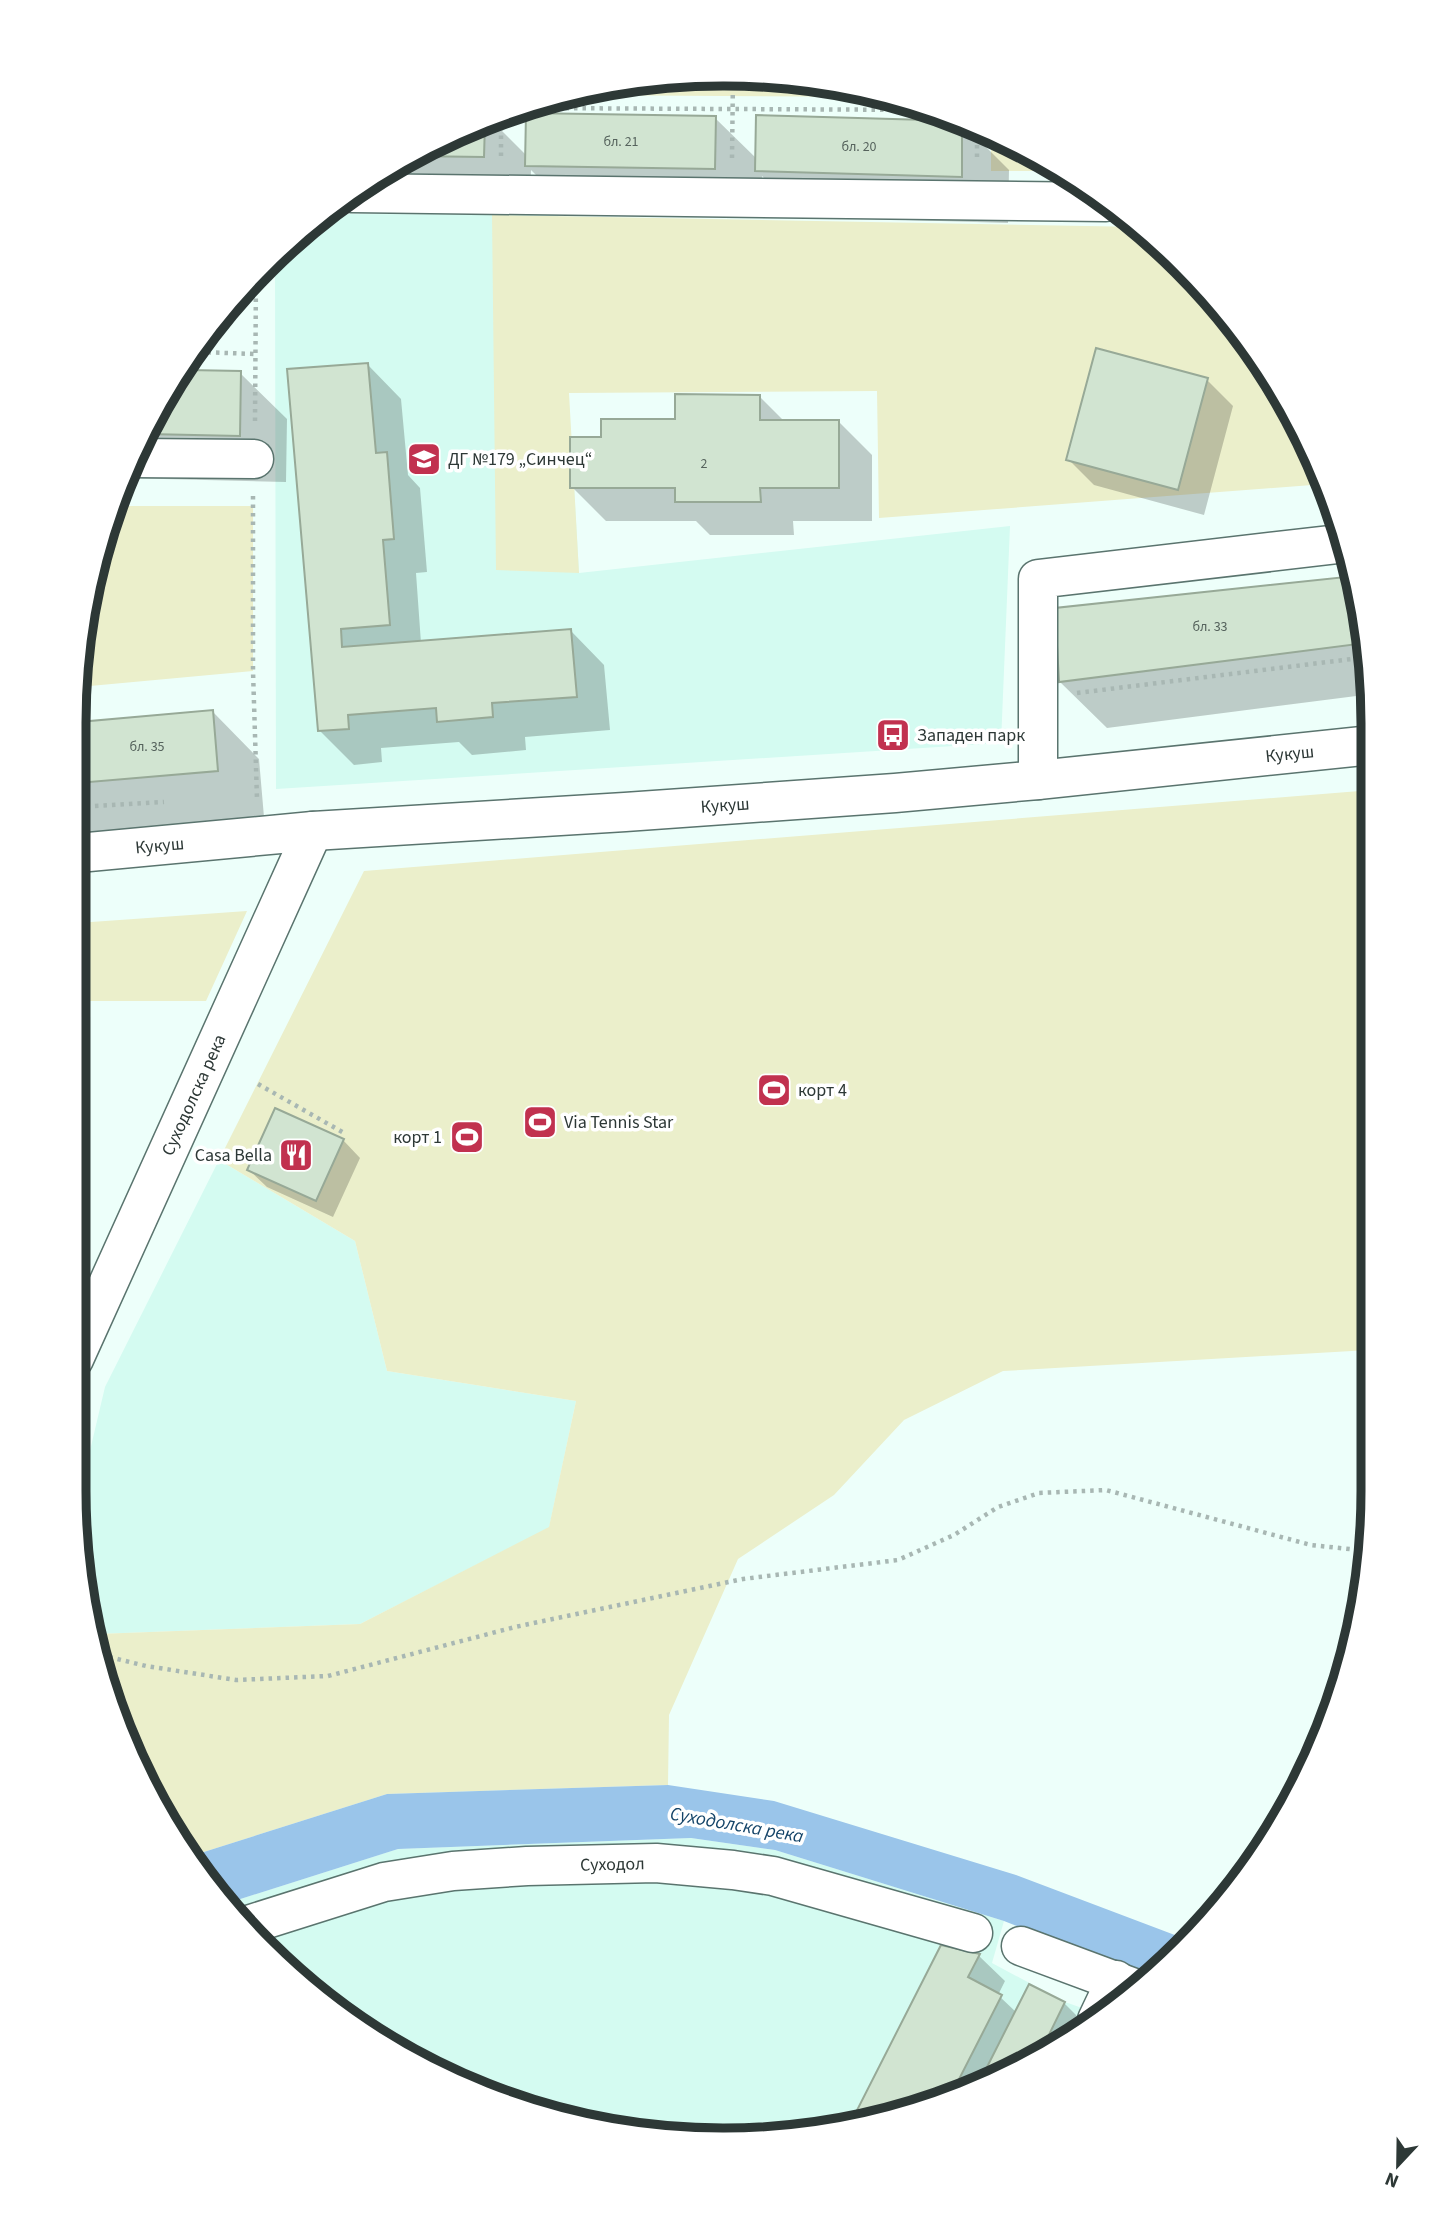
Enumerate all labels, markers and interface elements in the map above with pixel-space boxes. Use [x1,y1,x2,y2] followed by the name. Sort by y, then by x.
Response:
[603,132,639,152] house number: бл. 21
[841,137,877,157] house number: бл. 20
[405,440,443,478] school or university icon: ДГ №179 „Синчец“
[448,447,593,472] place label: ДГ №179 „Синчец“
[701,454,708,474] house number: 2
[1192,617,1228,637] house number: бл. 33
[874,716,912,754] bus stop icon: Западен парк
[917,723,1025,748] place label: Западен парк
[129,737,165,757] house number: бл. 35
[1264,739,1316,769] street label: Кукуш
[700,791,751,820] street label: Кукуш
[134,831,185,861] street label: Кукуш
[156,1030,232,1160] street label: Суходолска река
[755,1071,793,1109] sports icon: корт 4
[798,1078,847,1103] place label: корт 4
[521,1103,559,1141] sports icon: Via Tennis Star
[564,1110,674,1135] place label: Via Tennis Star
[448,1118,486,1156] sports icon: корт 1
[393,1125,442,1150] place label: корт 1
[277,1136,315,1174] restaurant icon: Casa Bella
[195,1143,272,1168] place label: Casa Bella
[668,1800,806,1851] water label: Суходолска река
[580,1851,645,1878] street label: Суходол
[1363,2130,1433,2200] north arrow
[1381,2164,1403,2194] text: N

